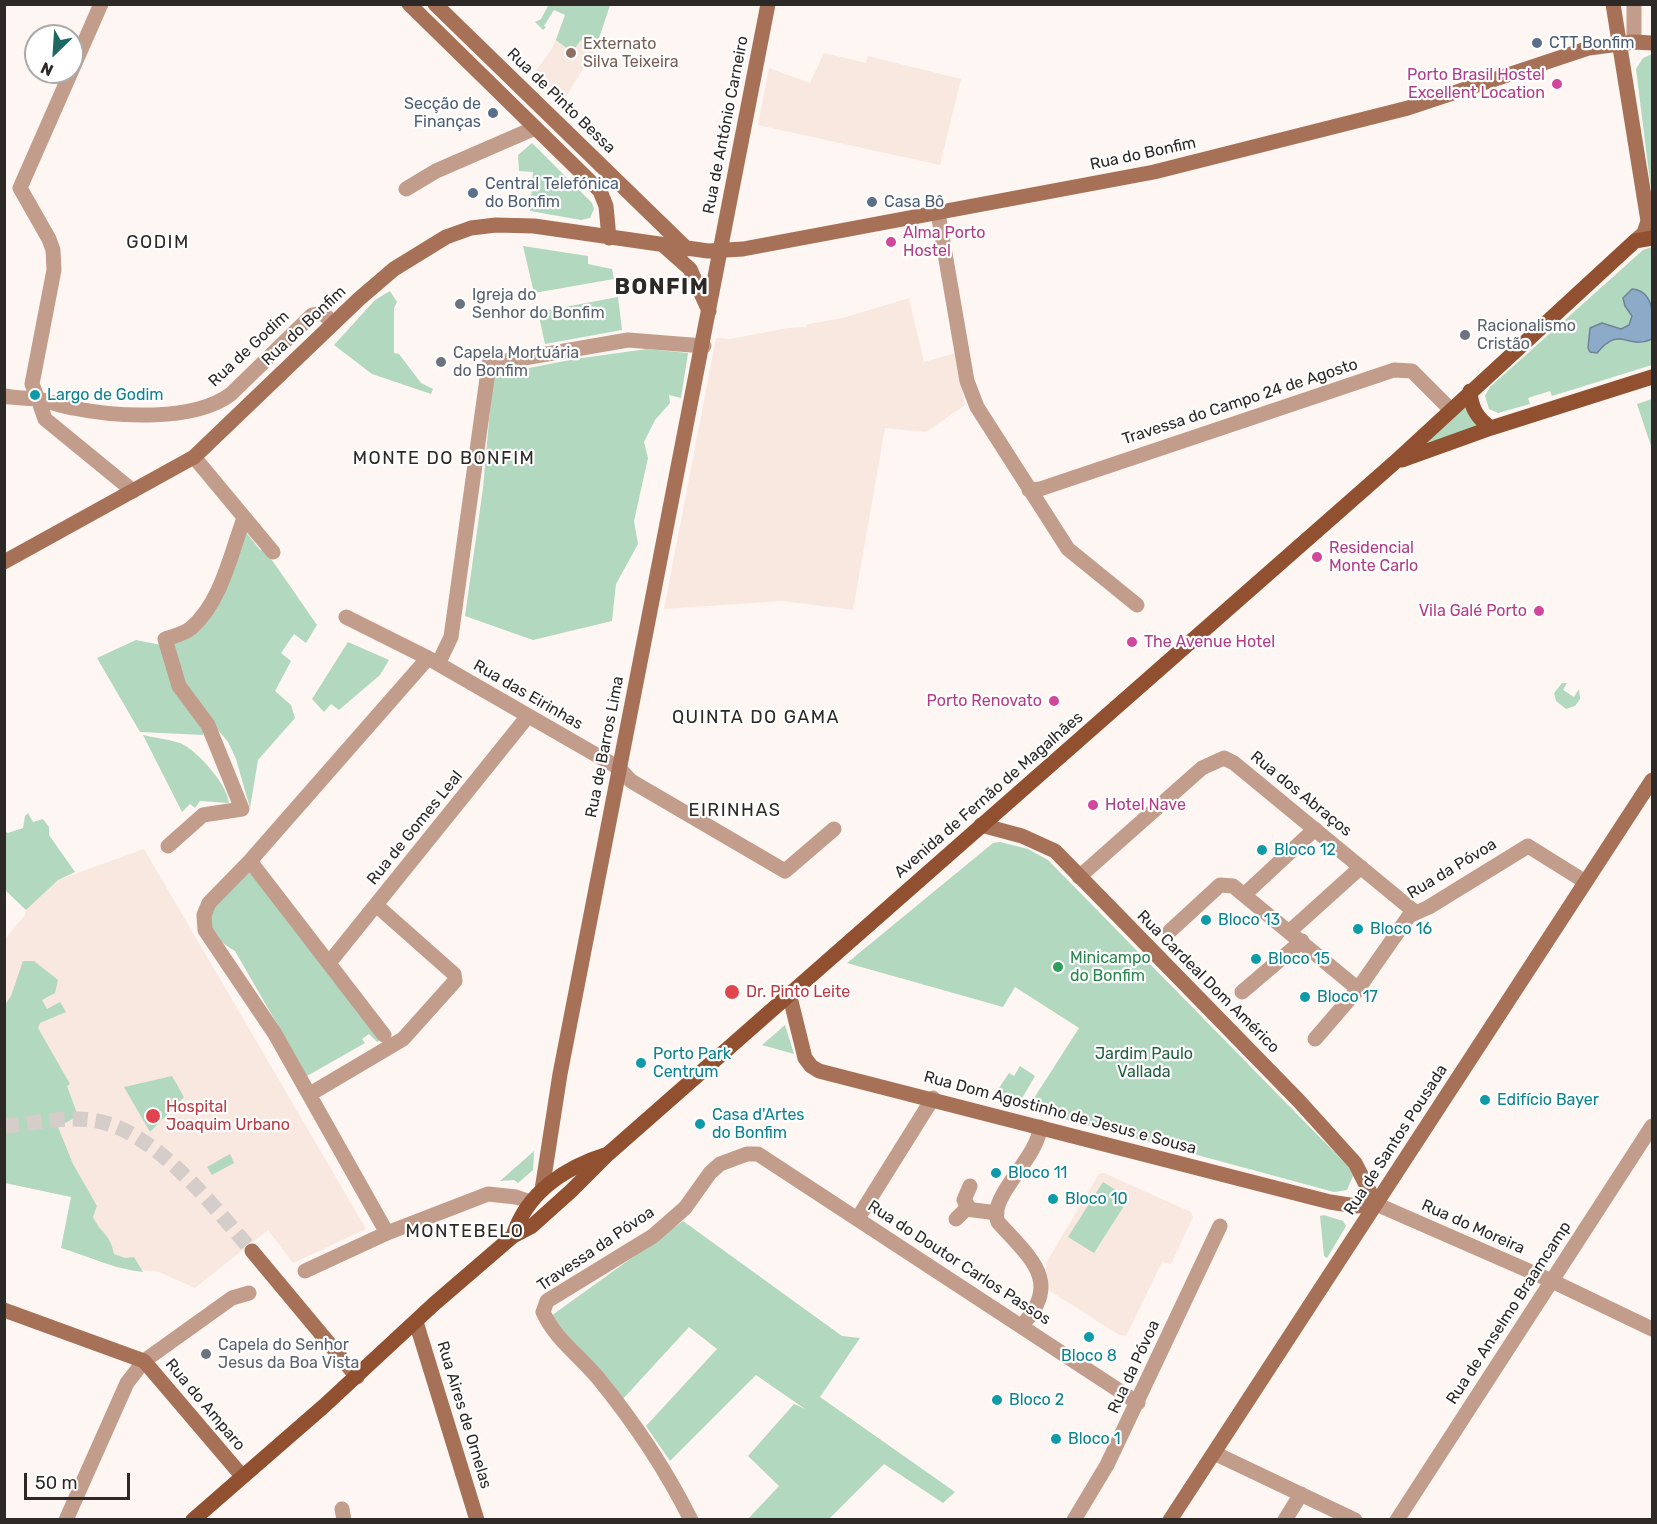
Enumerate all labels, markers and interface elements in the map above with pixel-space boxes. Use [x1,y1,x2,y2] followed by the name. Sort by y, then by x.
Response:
[24,24,84,84] north arrow
[1549,33,1635,53] place label: CTT Bonfim
[583,34,679,72] place label: Externato Silva Teixeira
[699,34,753,216] street label: Rua de António Carneiro
[1530,36,1544,50] marker: CTT Bonfim
[503,44,619,158] street label: Rua de Pinto Bessa
[564,46,578,60] marker: Externato Silva Teixeira
[38,58,56,80] text: N
[1407,65,1545,103] place label: Porto Brasil Hostel Excellent Location
[1550,77,1564,91] marker: Porto Brasil Hostel Excellent Location
[404,94,481,132] place label: Secção de Finanças
[486,106,500,120] marker: Secção de Finanças
[1088,133,1198,175] street label: Rua do Bonfim
[485,174,619,212] place label: Central Telefónica do Bonfim
[466,186,480,200] marker: Central Telefónica do Bonfim
[884,192,944,212] place label: Casa Bô
[865,195,879,209] marker: Casa Bô
[903,223,985,261] place label: Alma Porto Hostel
[126,232,190,254] district label: GODIM
[884,235,898,249] marker: Alma Porto Hostel
[615,275,709,301] district label: BONFIM
[258,282,350,370] street label: Rua do Bonfim
[472,285,605,323] place label: Igreja do Senhor do Bonfim
[453,297,467,311] marker: Igreja do Senhor do Bonfim
[205,307,293,391] street label: Rua de Godim
[1477,316,1576,354] place label: Racionalismo Cristão
[1458,328,1472,342] marker: Racionalismo Cristão
[453,343,579,381] place label: Capela Mortuária do Bonfim
[434,355,448,369] marker: Capela Mortuária do Bonfim
[1120,355,1360,449] street label: Travessa do Campo 24 de Agosto
[47,385,164,405] place label: Largo de Godim
[28,388,42,402] marker: Largo de Godim
[353,448,535,470] district label: MONTE DO BONFIM
[1329,538,1418,576] place label: Residencial Monte Carlo
[1310,550,1324,564] marker: Residencial Monte Carlo
[1419,601,1527,621] place label: Vila Galé Porto
[1532,604,1546,618] marker: Vila Galé Porto
[1144,632,1275,652] place label: The Avenue Hotel
[1125,635,1139,649] marker: The Avenue Hotel
[470,656,586,734] street label: Rua das Eirinhas
[582,674,628,820] street label: Rua de Barros Lima
[927,691,1042,711] place label: Porto Renovato
[1047,694,1061,708] marker: Porto Renovato
[672,707,840,729] district label: QUINTA DO GAMA
[891,708,1087,882] street label: Avenida de Fernão de Magalhães
[1246,747,1356,841] street label: Rua dos Abraços
[363,767,467,889] street label: Rua de Gomes Leal
[1105,795,1186,815] place label: Hotel Nave
[1086,798,1100,812] marker: Hotel Nave
[689,800,781,822] district label: EIRINHAS
[1404,835,1500,903] street label: Rua da Póvoa
[1274,840,1336,860] place label: Bloco 12
[1255,843,1269,857] marker: Bloco 12
[1133,907,1283,1057] street label: Rua Cardeal Dom Américo
[1218,910,1280,930] place label: Bloco 13
[1199,913,1213,927] marker: Bloco 13
[1370,919,1432,939] place label: Bloco 16
[1351,922,1365,936] marker: Bloco 16
[1070,948,1151,986] place label: Minicampo do Bonfim
[1268,949,1330,969] place label: Bloco 15
[1249,952,1263,966] marker: Bloco 15
[1051,960,1065,974] marker: Minicampo do Bonfim
[746,982,850,1002] place label: Dr. Pinto Leite
[723,983,741,1001] marker: Dr. Pinto Leite
[1317,987,1378,1007] place label: Bloco 17
[1298,990,1312,1004] marker: Bloco 17
[653,1044,731,1082] place label: Porto Park Centrum
[1095,1044,1193,1082] park label: Jardim Paulo Vallada
[634,1056,648,1070] marker: Porto Park Centrum
[1340,1061,1452,1219] street label: Rua de Santos Pousada
[922,1067,1198,1159] street label: Rua Dom Agostinho de Jesus e Sousa
[1497,1090,1599,1110] place label: Edifício Bayer
[1478,1093,1492,1107] marker: Edifício Bayer
[166,1097,290,1135] place label: Hospital Joaquim Urbano
[712,1105,805,1143] place label: Casa d'Artes do Bonfim
[144,1107,162,1125] marker: Hospital Joaquim Urbano
[693,1117,707,1131] marker: Casa d'Artes do Bonfim
[1008,1163,1067,1183] place label: Bloco 11
[989,1166,1003,1180] marker: Bloco 11
[1065,1189,1128,1209] place label: Bloco 10
[1046,1192,1060,1206] marker: Bloco 10
[1418,1196,1528,1258] street label: Rua do Moreira
[864,1197,1054,1329] street label: Rua do Doutor Carlos Passos
[534,1203,658,1295] street label: Travessa da Póvoa
[1443,1218,1575,1408] street label: Rua de Anselmo Braamcamp
[406,1221,524,1243] district label: MONTEBELO
[1104,1317,1164,1417] street label: Rua da Póvoa
[1082,1330,1096,1344] marker: Bloco 8
[218,1335,359,1373] place label: Capela do Senhor Jesus da Boa Vista
[432,1339,496,1491] street label: Rua Aires de Ornelas
[1061,1346,1117,1366] place label: Bloco 8
[199,1347,213,1361] marker: Capela do Senhor Jesus da Boa Vista
[161,1355,249,1455] street label: Rua do Amparo
[1009,1390,1064,1410] place label: Bloco 2
[990,1393,1004,1407] marker: Bloco 2
[1068,1429,1121,1449] place label: Bloco 1
[1049,1432,1063,1446] marker: Bloco 1
[27,1461,134,1499] scale bar
[35,1472,78,1494] text: 50 m

